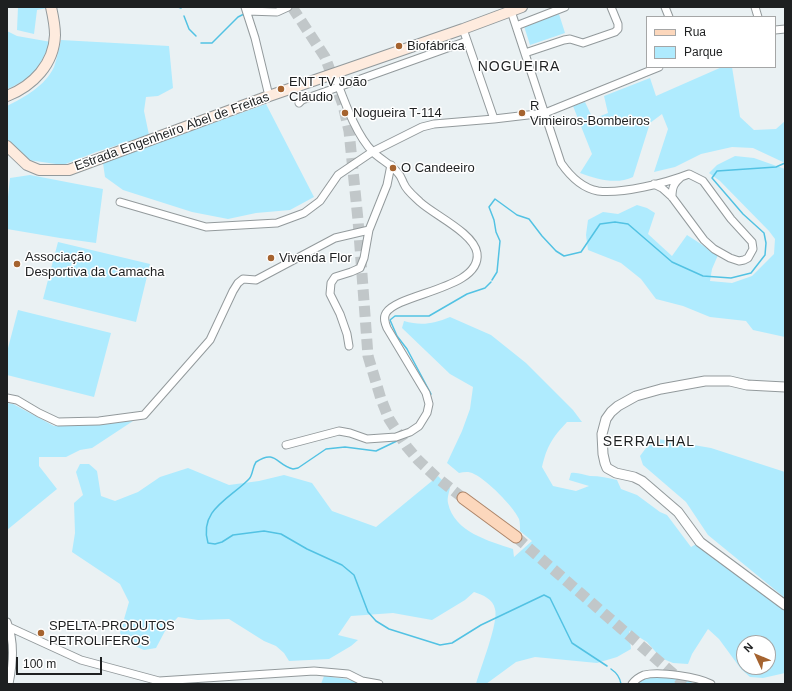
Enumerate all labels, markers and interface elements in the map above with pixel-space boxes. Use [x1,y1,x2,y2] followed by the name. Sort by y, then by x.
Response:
[646,16,776,68] legend
[684,25,706,39] text: Rua
[407,38,465,54] place label: Biofábrica
[394,41,404,51] marker: Biofábrica
[684,45,723,59] text: Parque
[478,59,560,75] district label: NOGUEIRA
[289,74,367,105] place label: ENT TV João Cláudio
[276,84,286,94] marker: ENT TV João Cláudio
[73,89,271,175] street label: Estrada Engenheiro Abel de Freitas
[530,98,650,129] place label: R Vimieiros-Bombeiros
[353,105,442,121] place label: Nogueira T-114
[340,108,350,118] marker: Nogueira T-114
[517,108,527,118] marker: R Vimieiros-Bombeiros
[401,160,475,176] place label: O Candeeiro
[388,163,398,173] marker: O Candeeiro
[25,249,164,280] place label: Associação Desportiva da Camacha
[279,250,352,266] place label: Vivenda Flor
[266,253,276,263] marker: Vivenda Flor
[12,259,22,269] marker: Associação Desportiva da Camacha
[603,434,695,450] district label: SERRALHAL
[49,618,175,649] place label: SPELTA-PRODUTOS PETROLIFEROS
[36,628,46,638] marker: SPELTA-PRODUTOS PETROLIFEROS
[736,635,776,675] north arrow
[741,640,755,654] text: N
[18,649,104,675] scale bar
[23,657,56,671] text: 100 m

